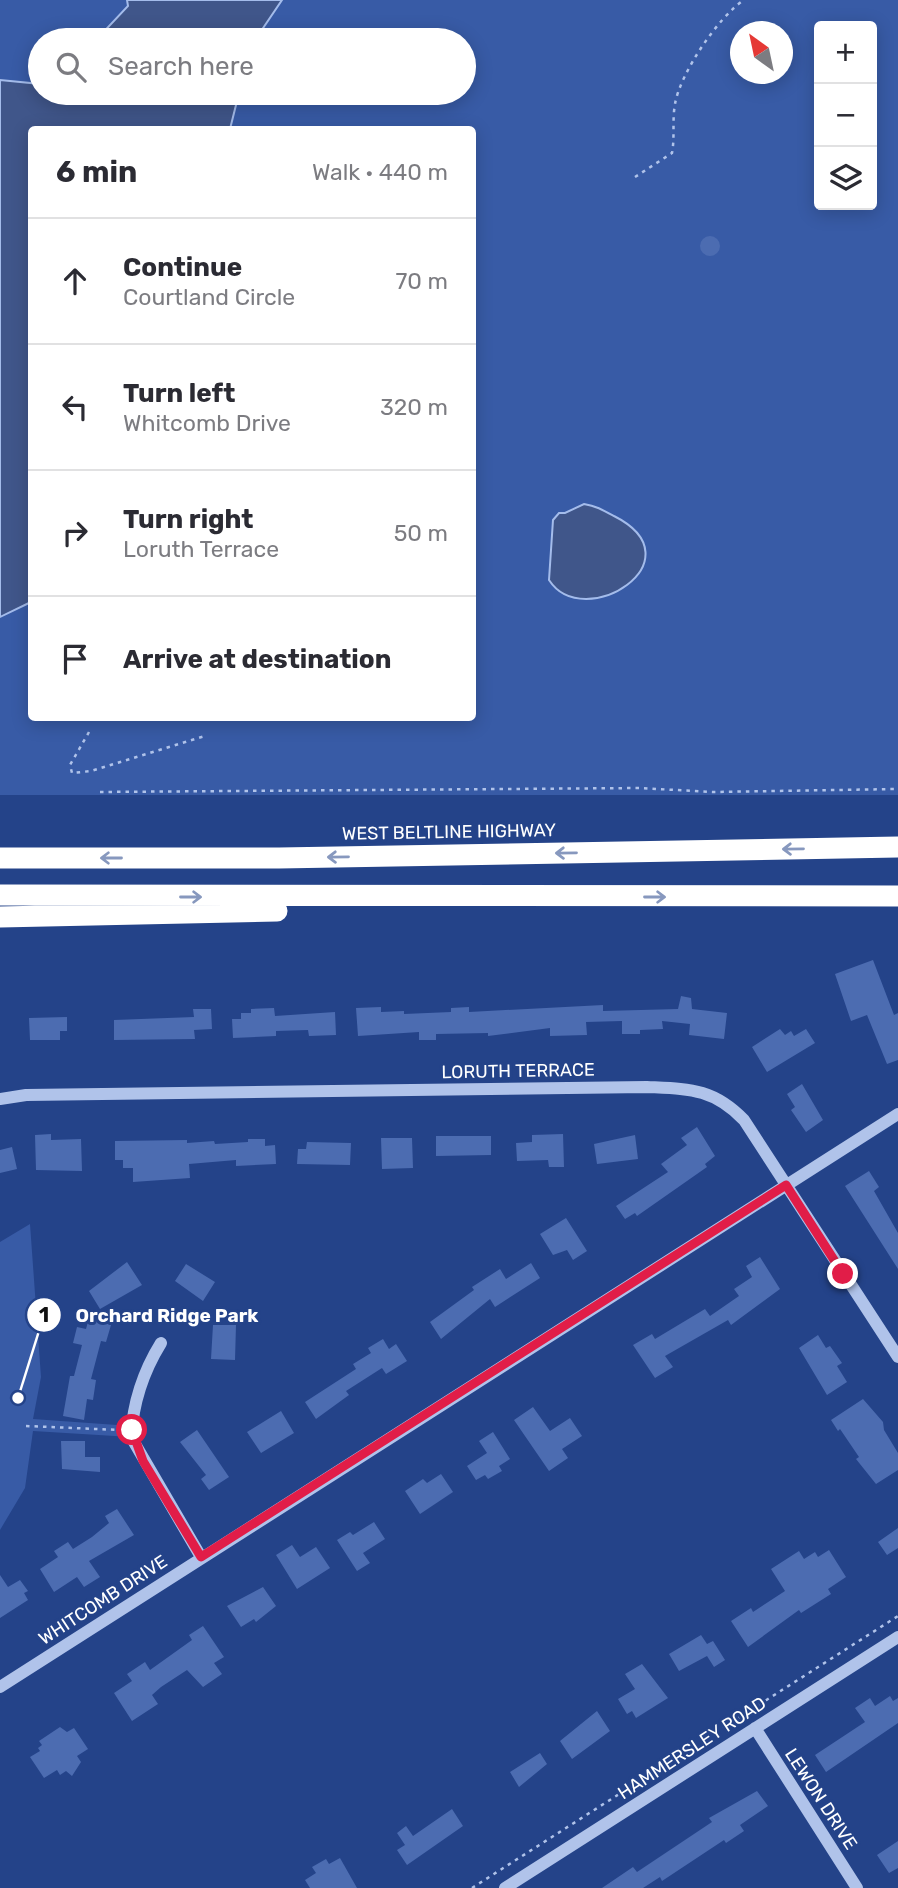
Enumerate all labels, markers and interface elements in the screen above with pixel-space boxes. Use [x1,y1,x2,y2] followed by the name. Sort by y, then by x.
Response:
[730,21,793,84] north arrow
[814,21,877,210] map controls
[814,21,877,84] button: +
[28,28,476,105] search box
[52,48,90,86] icon: search
[108,51,254,82] text: Search here
[814,84,877,147] button: −
[814,147,877,210] button: layers
[56,154,137,190] text: 6 min
[312,158,448,186] text: Walk · 440 m
[123,252,242,283] text: Continue
[56,262,94,300] icon: ahead
[396,267,448,295] text: 70 m
[123,283,295,311] text: Courtland Circle
[123,378,235,409] text: Turn left
[56,388,94,426] icon: left
[380,393,448,421] text: 320 m
[123,409,291,437] text: Whitcomb Drive
[123,504,253,535] text: Turn right
[56,514,94,552] icon: right
[394,519,448,547] text: 50 m
[123,535,279,563] text: Loruth Terrace
[56,640,94,678] icon: arrive
[123,644,391,675] text: Arrive at destination
[342,819,557,845] street label: WEST BELTLINE HIGHWAY
[782,842,805,855] one-way arrow
[554,846,577,859] one-way arrow
[327,850,350,863] one-way arrow
[99,851,122,865] one-way arrow
[179,890,202,904] one-way arrow
[643,890,666,904] one-way arrow
[441,1059,595,1083] street label: LORUTH TERRACE
[827,1258,858,1289] route end
[27,1295,273,1335] callout: Orchard Ridge Park
[39,1302,49,1327] text: 1
[76,1304,258,1327] text: Orchard Ridge Park
[116,1414,147,1445] route start
[35,1550,171,1650] street label: WHITCOMB DRIVE
[614,1692,770,1804] street label: HAMMERSLEY ROAD
[780,1744,862,1854] street label: LEWON DRIVE

